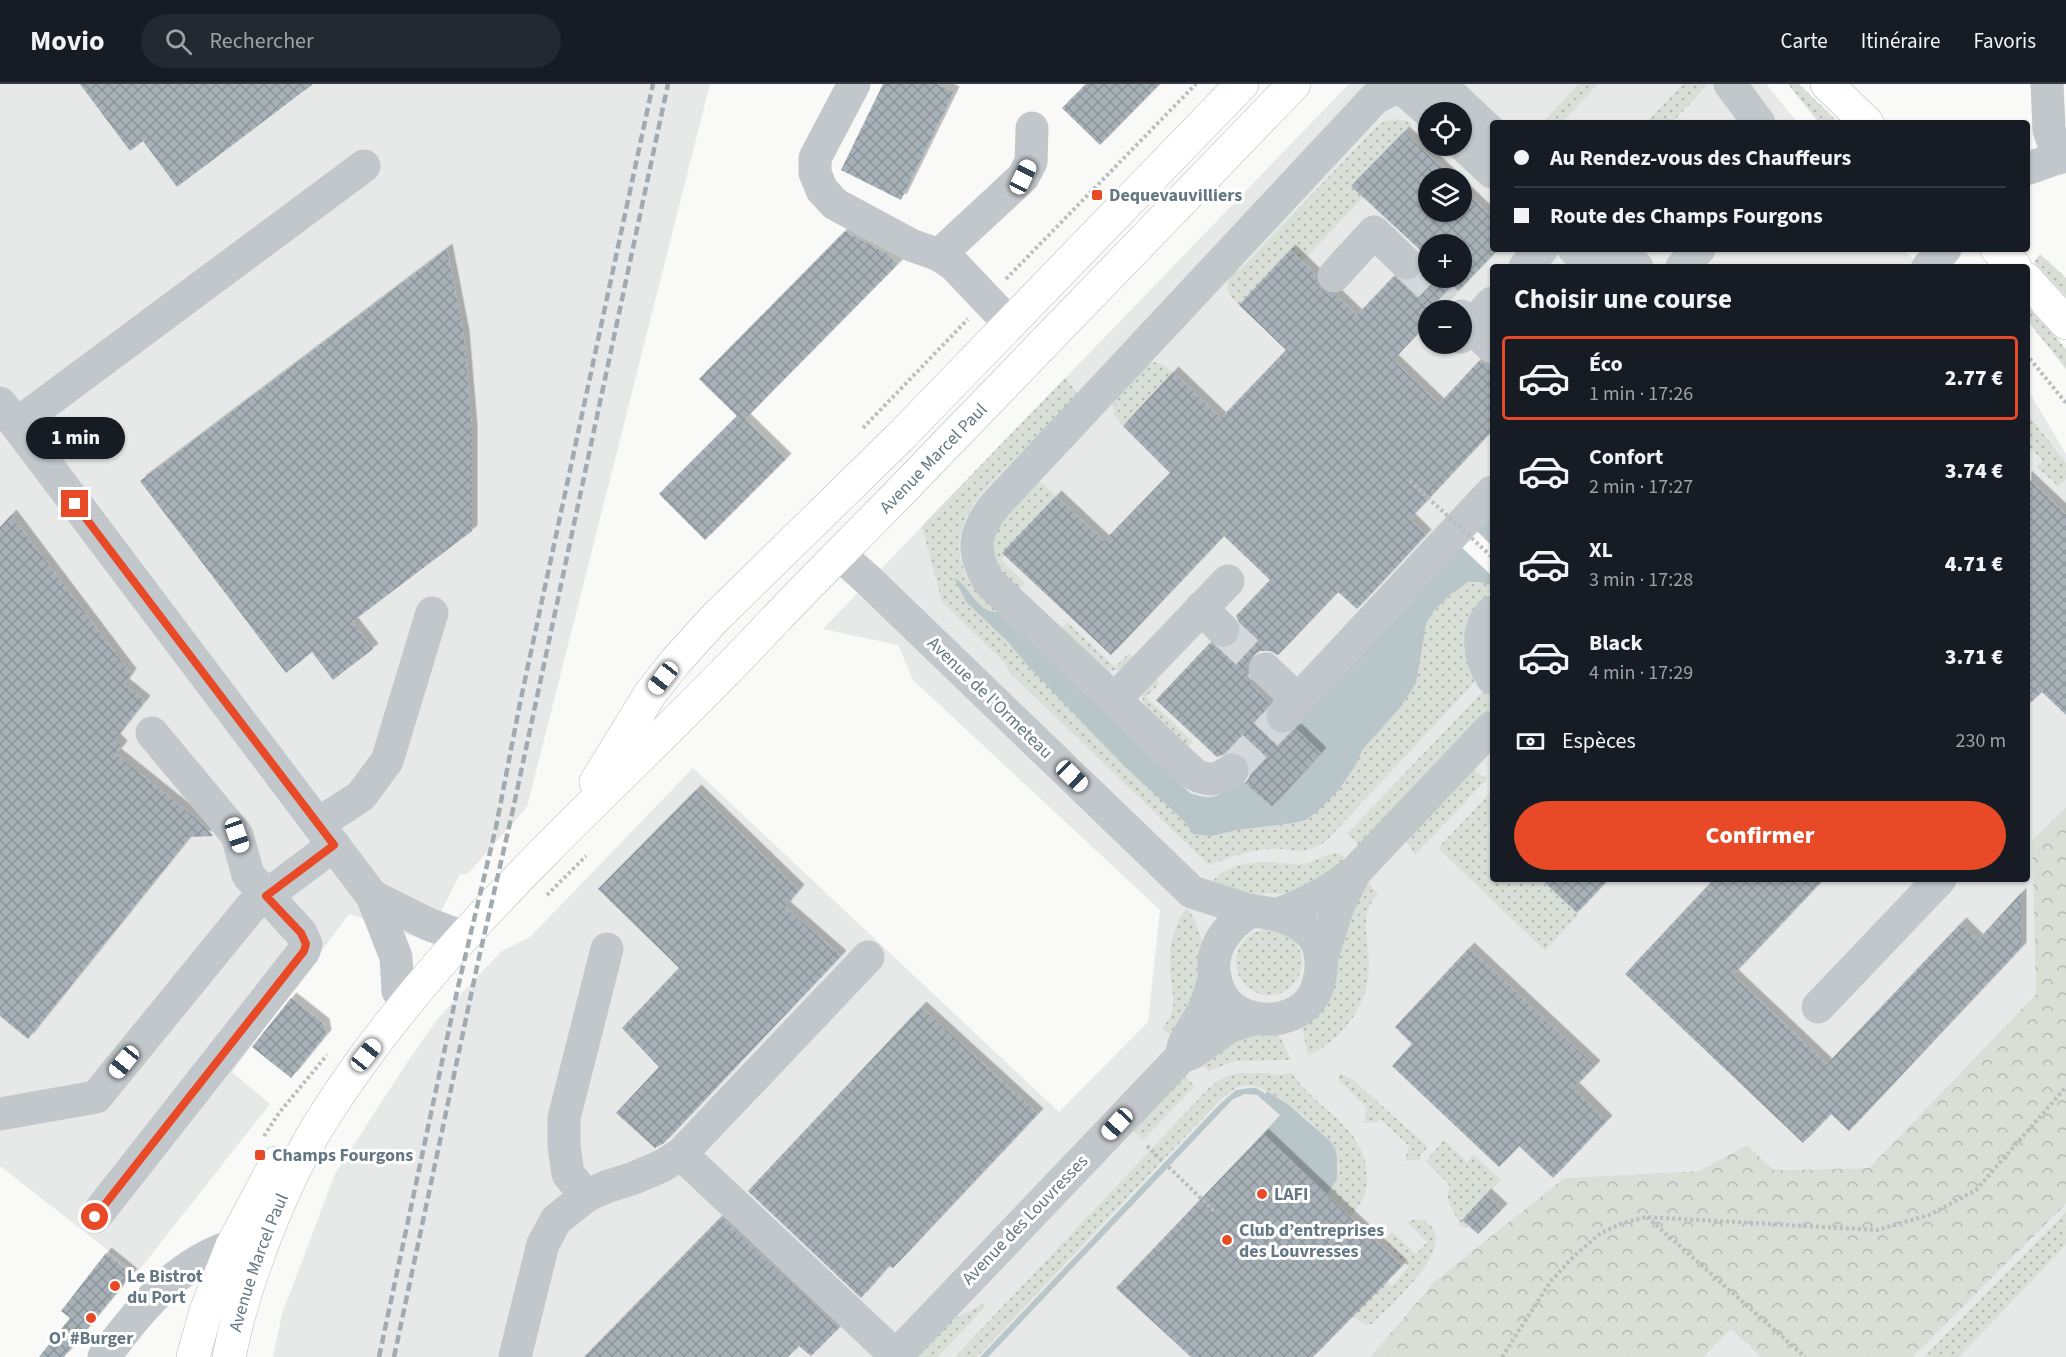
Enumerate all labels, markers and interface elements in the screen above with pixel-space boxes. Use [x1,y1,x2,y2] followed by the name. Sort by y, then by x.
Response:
[141,14,561,68] search box
[30,21,105,61] text: Movio
[162,25,195,58] icon: search
[210,25,314,57] text: Rechercher
[1781,26,1828,56] text: Carte
[1861,26,1940,56] text: Itinéraire
[1973,26,2036,56] text: Favoris
[1418,102,1472,354] map controls
[1418,102,1472,156] button: locate
[1550,142,1851,174] text: Au Rendez-vous des Chauffeurs
[1007,157,1039,197] car
[1418,168,1472,222] button: layers
[1109,183,1242,208] place label: Dequevauvilliers
[1090,188,1104,202] marker: Dequevauvilliers
[1550,200,1823,232] text: Route des Champs Fourgons
[1418,234,1472,288] button: +
[1514,280,1732,319] text: Choisir une course
[1418,300,1472,354] button: −
[1589,348,1623,380] text: Éco
[1517,351,1571,405] icon: car
[1945,362,2003,394] text: 2.77 €
[1589,380,1693,408] text: 1 min · 17:26
[873,397,993,519] street label: Avenue Marcel Paul
[26,417,124,459] callout: 1 min
[51,424,100,452] text: 1 min
[1589,441,1663,473] text: Confort
[1517,444,1571,498] icon: car
[1945,455,2003,487] text: 3.74 €
[1589,473,1693,501] text: 2 min · 17:27
[61,490,88,517] route end
[1589,534,1613,566] text: XL
[1517,537,1571,591] icon: car
[1945,548,2003,580] text: 4.71 €
[1589,566,1693,594] text: 3 min · 17:28
[1589,627,1643,659] text: Black
[1517,630,1571,684] icon: car
[922,631,1058,765] street label: Avenue de l'Ormeteau
[1945,641,2003,673] text: 3.71 €
[645,658,681,698] car
[1589,659,1693,687] text: 4 min · 17:29
[1514,725,1547,758] icon: cash
[1562,725,1636,757] text: Espèces
[1956,727,2006,755] text: 230 m
[1053,757,1091,795] car
[1514,801,2006,870] button: Confirmer
[223,815,251,855] car
[348,1035,384,1075] car
[106,1042,142,1082] car
[1098,1105,1136,1143] car
[272,1143,413,1168] place label: Champs Fourgons
[253,1148,267,1162] marker: Champs Fourgons
[956,1149,1094,1291] street label: Avenue des Louvresses
[1274,1182,1308,1207] place label: LAFI
[1255,1187,1269,1201] marker: LAFI
[223,1189,294,1334] street label: Avenue Marcel Paul
[81,1203,108,1230] route start
[1239,1218,1384,1264] place label: Club d’entreprises des Louvresses
[1220,1233,1234,1247] marker: Club d’entreprises des Louvresses
[127,1264,203,1310] place label: Le Bistrot du Port
[108,1279,122,1293] marker: Le Bistrot du Port
[84,1311,98,1325] marker: O' #Burger
[49,1326,134,1351] place label: O' #Burger

